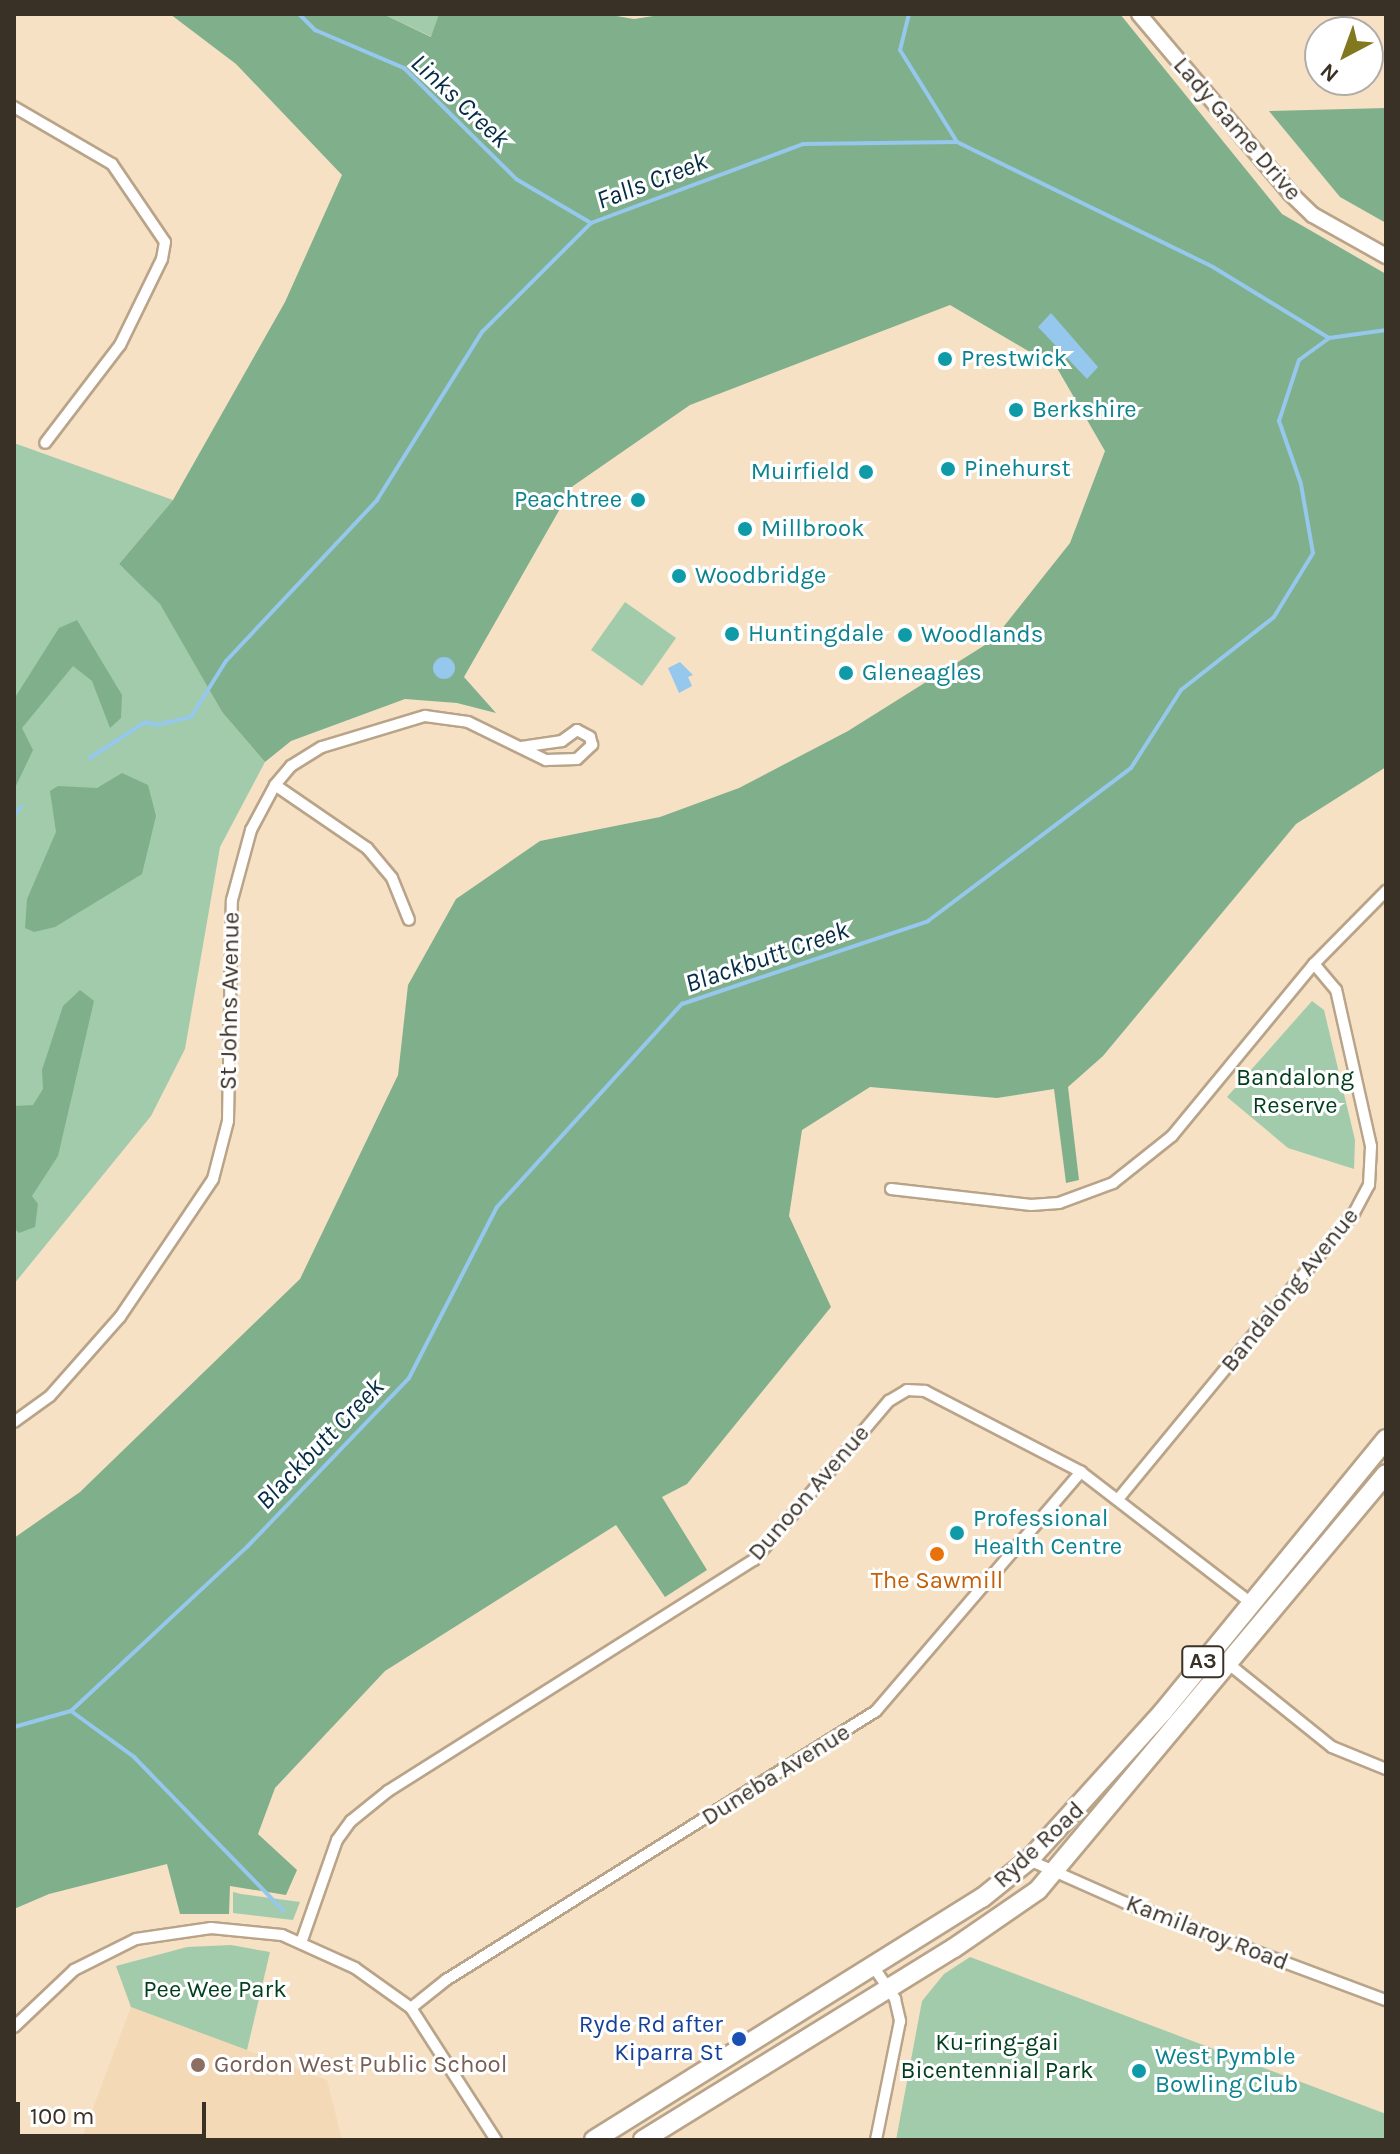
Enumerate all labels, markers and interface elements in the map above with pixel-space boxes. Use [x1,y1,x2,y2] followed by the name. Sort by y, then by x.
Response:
[1304,16,1384,96] north arrow
[404,47,516,155] water label: Links Creek
[1167,51,1307,207] street label: Lady Game Drive
[1315,58,1344,88] text: N
[592,146,712,216] water label: Falls Creek
[961,345,1067,373] place label: Prestwick
[936,350,954,368] marker: Prestwick
[1032,396,1137,424] place label: Berkshire
[1007,401,1025,419] marker: Berkshire
[964,455,1071,483] place label: Pinehurst
[751,458,850,486] place label: Muirfield
[939,460,957,478] marker: Pinehurst
[857,463,875,481] marker: Muirfield
[514,486,622,514] place label: Peachtree
[629,491,647,509] marker: Peachtree
[761,515,865,543] place label: Millbrook
[736,520,754,538] marker: Millbrook
[695,562,826,590] place label: Woodbridge
[670,567,688,585] marker: Woodbridge
[748,620,884,648] place label: Huntingdale
[921,621,1043,649] place label: Woodlands
[723,625,741,643] marker: Huntingdale
[896,626,914,644] marker: Woodlands
[862,659,982,687] place label: Gleneagles
[837,664,855,682] marker: Gleneagles
[214,912,246,1090] street label: St Johns Avenue
[681,914,853,1000] water label: Blackbutt Creek
[1236,1064,1354,1120] park label: Bandalong Reserve
[1215,1202,1365,1378] street label: Bandalong Avenue
[249,1372,391,1516] water label: Blackbutt Creek
[742,1419,876,1567] street label: Dunoon Avenue
[973,1505,1122,1561] place label: Professional Health Centre
[948,1524,966,1542] marker: Professional Health Centre
[928,1545,946,1563] marker: The Sawmill
[871,1567,1003,1595] place label: The Sawmill
[1181,1644,1225,1680] road number: A3
[697,1718,855,1832] street label: Duneba Avenue
[988,1796,1090,1894] street label: Ryde Road
[1122,1889,1292,1977] street label: Kamilaroy Road
[143,1976,287,2004] park label: Pee Wee Park
[579,2011,723,2067] place label: Ryde Rd after Kiparra St
[900,2029,1094,2085] park label: Ku-ring-gai Bicentennial Park
[730,2030,748,2048] marker: Ryde Rd after Kiparra St
[1155,2043,1298,2099] place label: West Pymble Bowling Club
[214,2051,507,2079] place label: Gordon West Public School
[189,2056,207,2074] marker: Gordon West Public School
[1130,2062,1148,2080] marker: West Pymble Bowling Club
[20,2086,210,2136] scale bar
[30,2102,95,2130] text: 100 m

